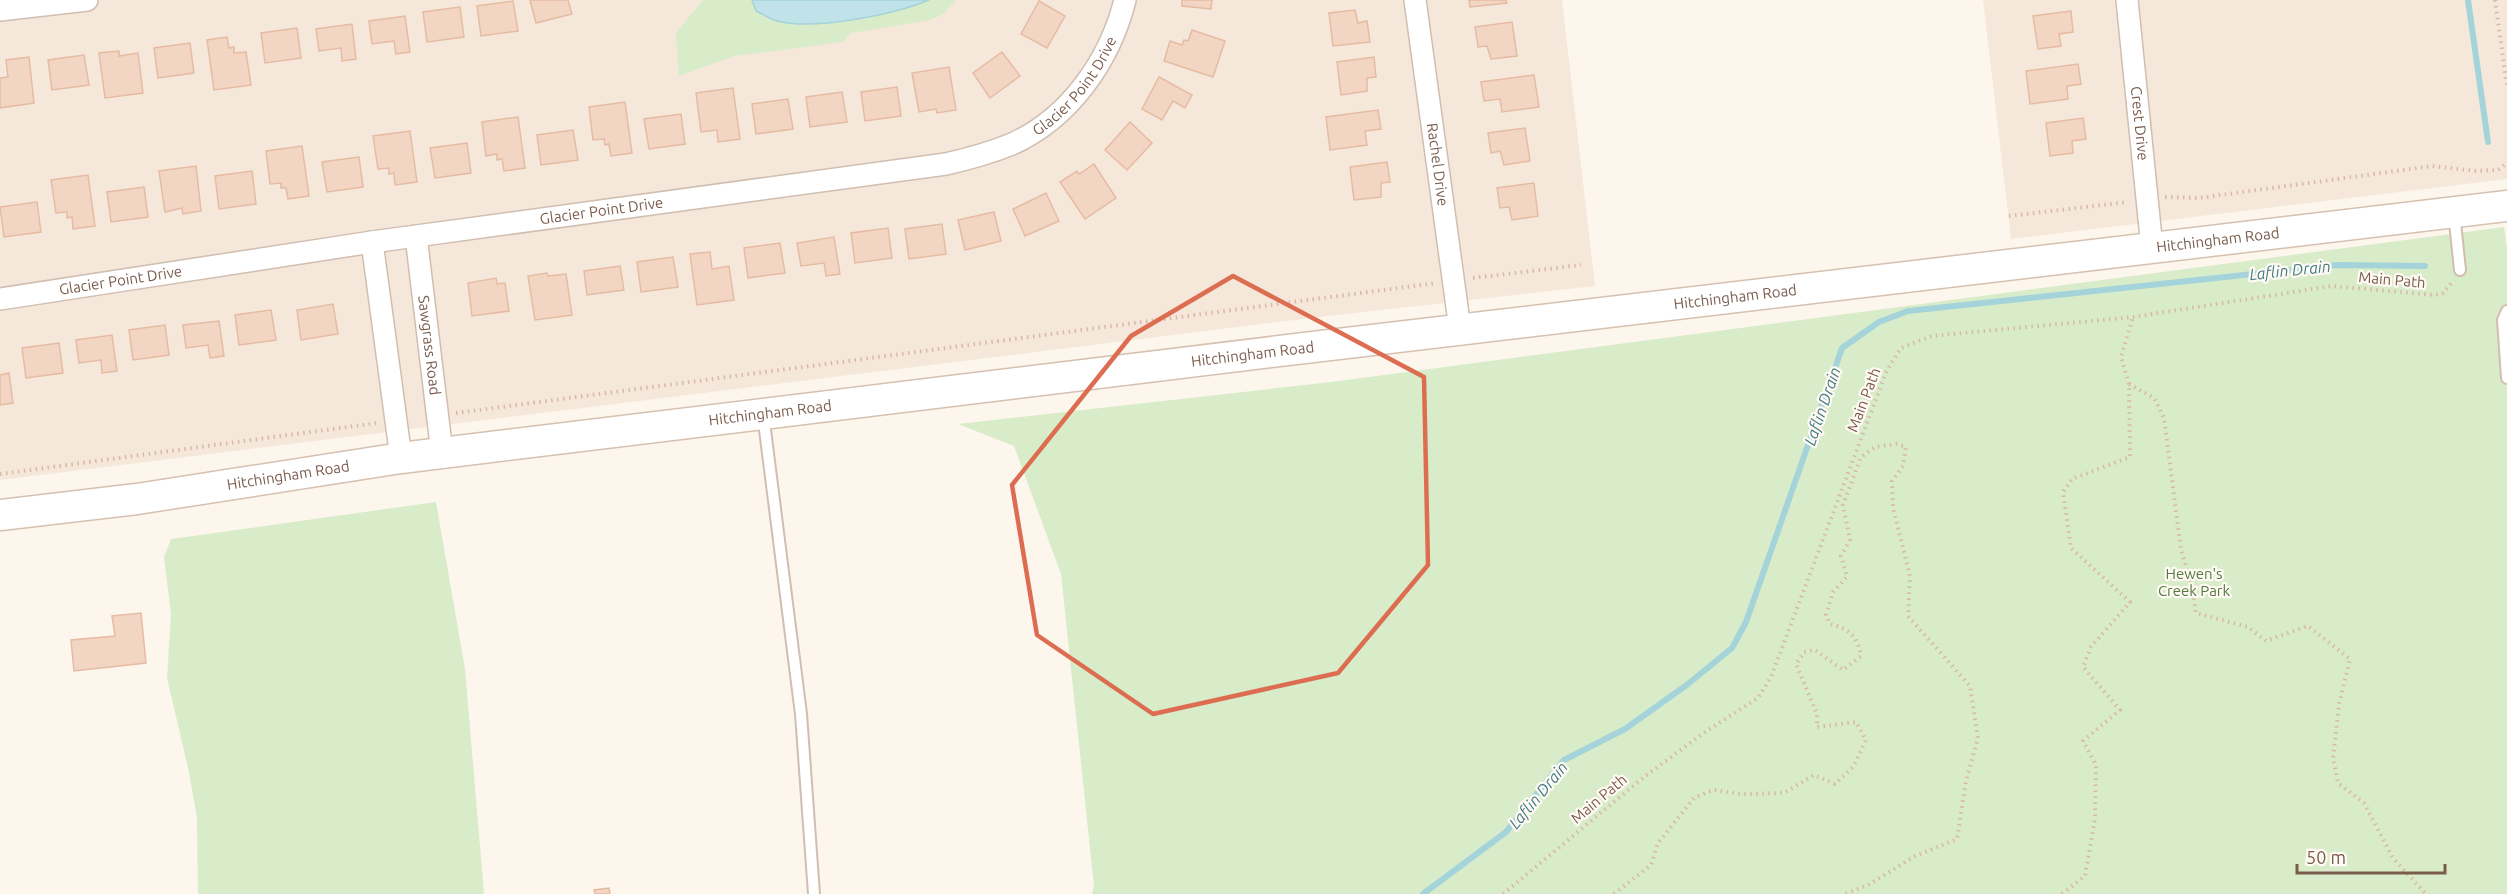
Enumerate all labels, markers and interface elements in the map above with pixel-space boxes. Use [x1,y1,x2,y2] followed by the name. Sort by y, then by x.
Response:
[1029,34,1120,139] street label: Glacier Point Drive
[2128,85,2152,161] street label: Crest Drive
[1424,122,1452,207] street label: Rachel Drive
[539,194,664,227] street label: Glacier Point Drive
[2155,224,2280,255] street label: Hitchingham Road
[2249,257,2332,284] water label: Laflin Drain
[58,262,183,298] street label: Glacier Point Drive
[2358,268,2426,291] street label: Main Path
[1673,281,1798,312] street label: Hitchingham Road
[415,294,444,396] street label: Sawgrass Road
[1190,338,1315,370] street label: Hitchingham Road
[1800,365,1845,448] water label: Laflin Drain
[1844,365,1884,434] street label: Main Path
[708,397,833,428] street label: Hitchingham Road
[226,457,351,493] street label: Hitchingham Road
[2158,565,2231,599] park label: Hewen's Creek Park
[1505,758,1572,833] water label: Laflin Drain
[1567,770,1630,827] street label: Main Path
[2297,837,2446,875] scale bar
[2306,847,2346,867] text: 50 m

